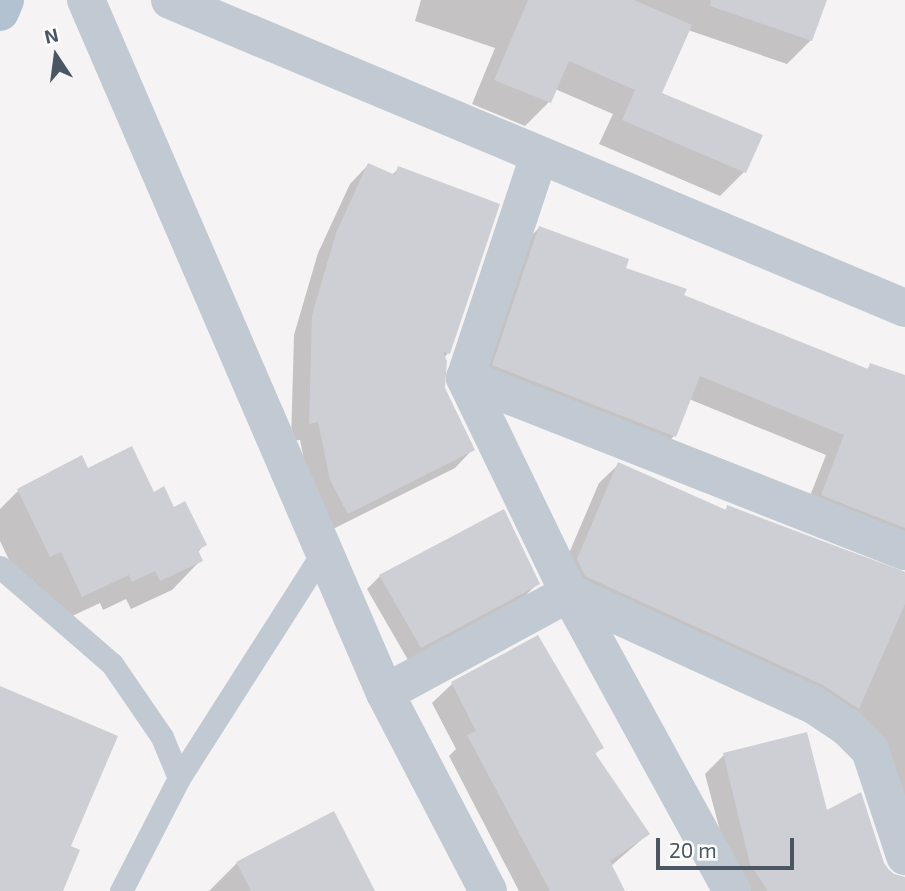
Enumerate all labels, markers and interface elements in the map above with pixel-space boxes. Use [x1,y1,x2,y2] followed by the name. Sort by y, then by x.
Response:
[21,21,91,91] north arrow
[42,22,60,48] text: N
[660,824,798,868] scale bar
[669,837,717,862] text: 20 m

